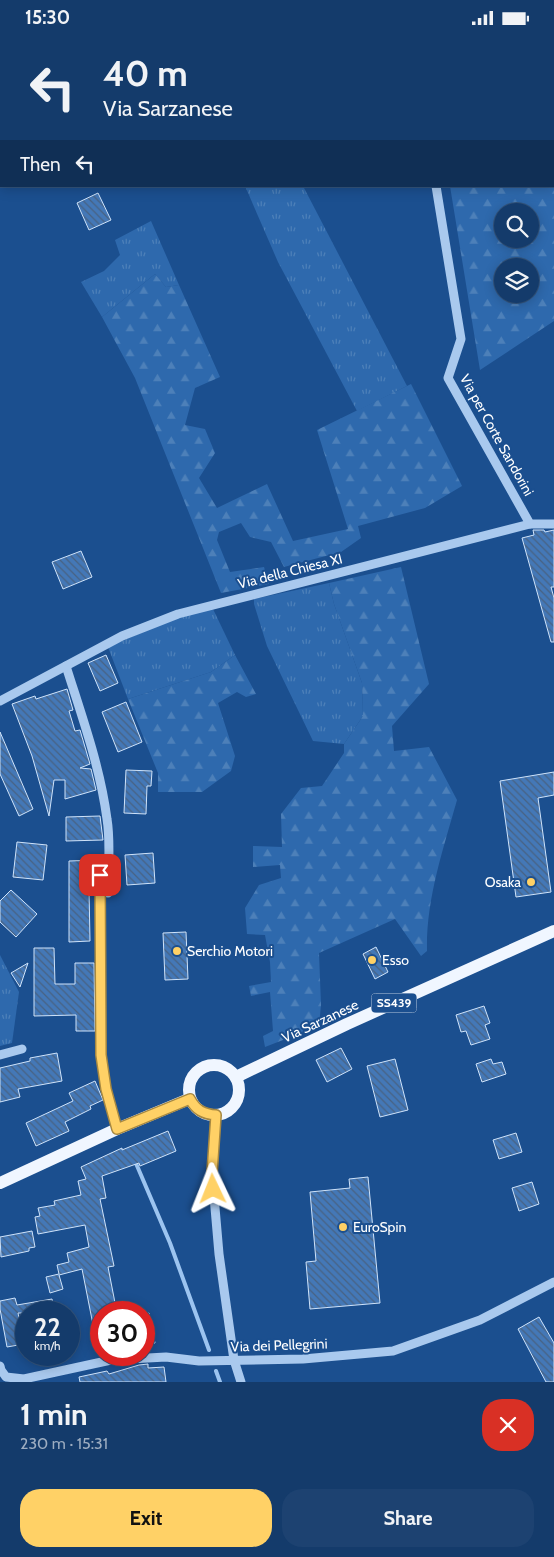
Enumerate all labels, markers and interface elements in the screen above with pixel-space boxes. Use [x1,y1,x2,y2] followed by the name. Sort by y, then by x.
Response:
[25,6,70,29] text: 15:30
[103,52,188,95] text: 40 m
[20,55,85,120] icon: left
[103,95,233,122] text: Via Sarzanese
[71,150,99,178] icon: left
[20,153,61,176] text: Then
[494,203,539,303] map controls
[494,203,539,248] button: search
[494,258,539,303] button: layers
[456,371,538,499] street label: Via per Corte Sandorini
[236,549,344,593] street label: Via della Chiesa XI
[79,854,121,896] pin
[86,861,114,889] icon: arrive
[485,873,521,891] place label: Osaka
[525,876,537,888] marker: Osaka
[187,942,273,960] place label: Serchio Motori
[171,945,183,957] marker: Serchio Motori
[382,951,409,969] place label: Esso
[366,954,378,966] marker: Esso
[372,993,416,1013] road number: SS439
[279,995,361,1047] street label: Via Sarzanese
[186,1162,238,1214] position arrow
[353,1218,406,1236] place label: EuroSpin
[337,1221,349,1233] marker: EuroSpin
[90,1301,155,1366] speed limit sign: 30
[34,1312,61,1342] text: 22
[230,1334,328,1356] street label: Via dei Pellegrini
[34,1338,61,1353] text: km/h
[20,1396,88,1433] text: 1 min
[482,1399,534,1451] button: close
[20,1434,108,1453] text: 230 m · 15:31
[20,1489,272,1547] button: Exit
[282,1489,534,1547] button: Share

